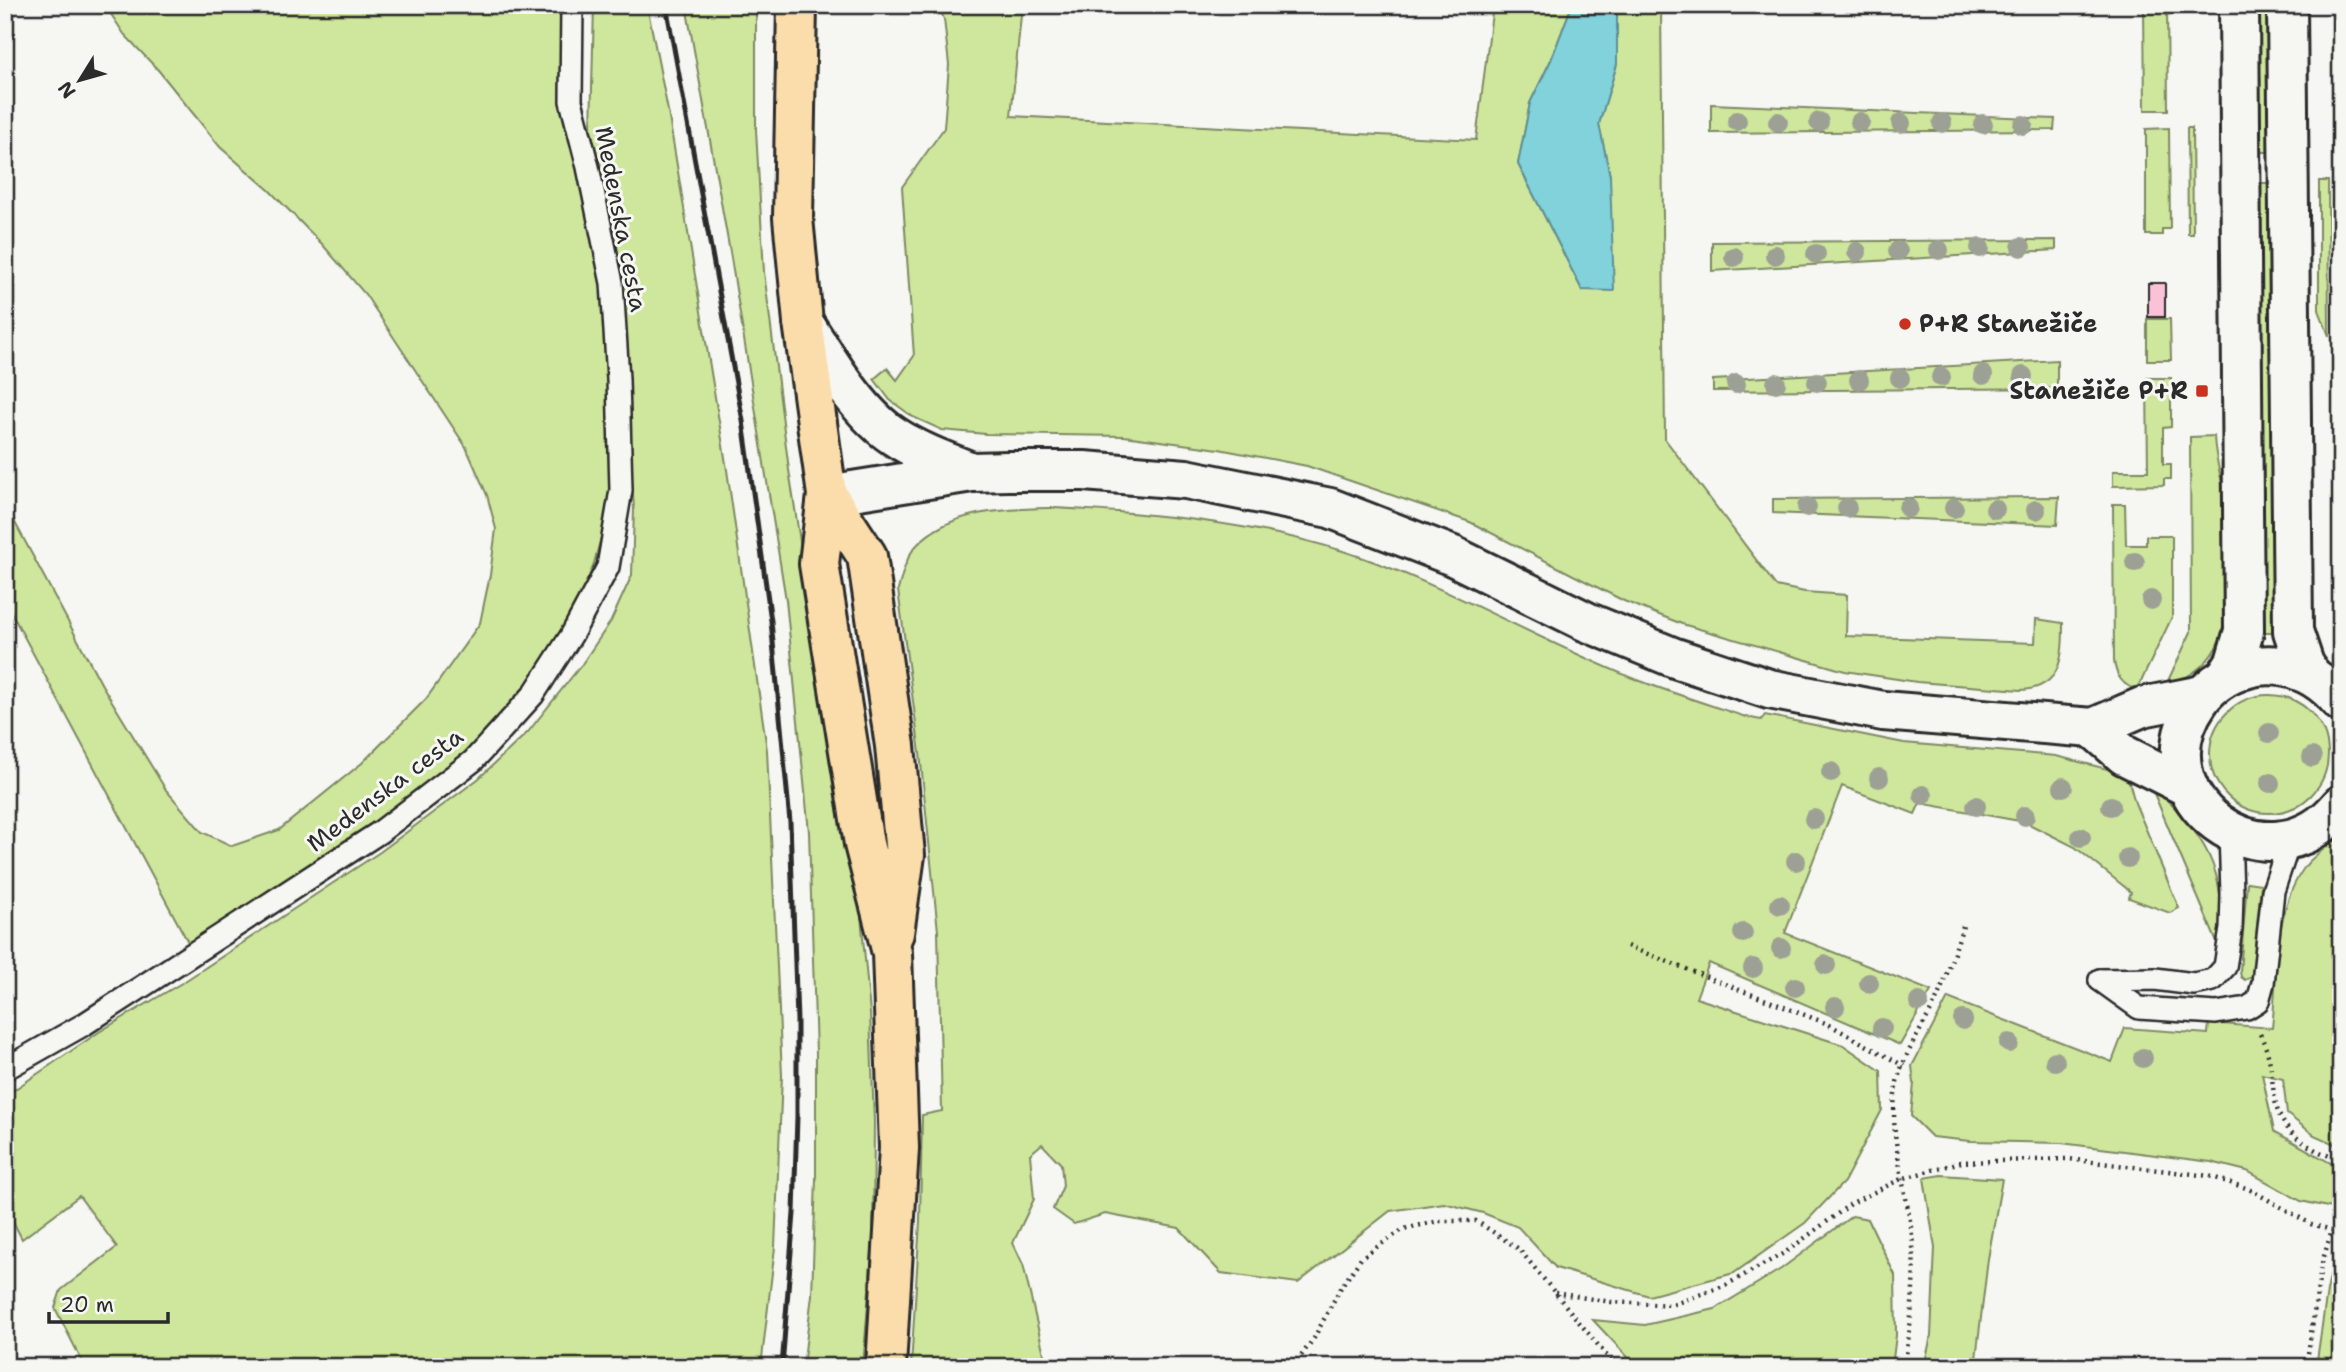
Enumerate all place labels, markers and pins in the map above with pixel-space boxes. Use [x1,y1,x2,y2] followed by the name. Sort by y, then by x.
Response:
[1919,308,2097,340] place label: P+R Stanežiče
[1897,316,1913,332] marker: P+R Stanežiče
[2010,375,2188,407] place label: Stanežiče P+R
[2194,383,2210,399] marker: Stanežiče P+R

